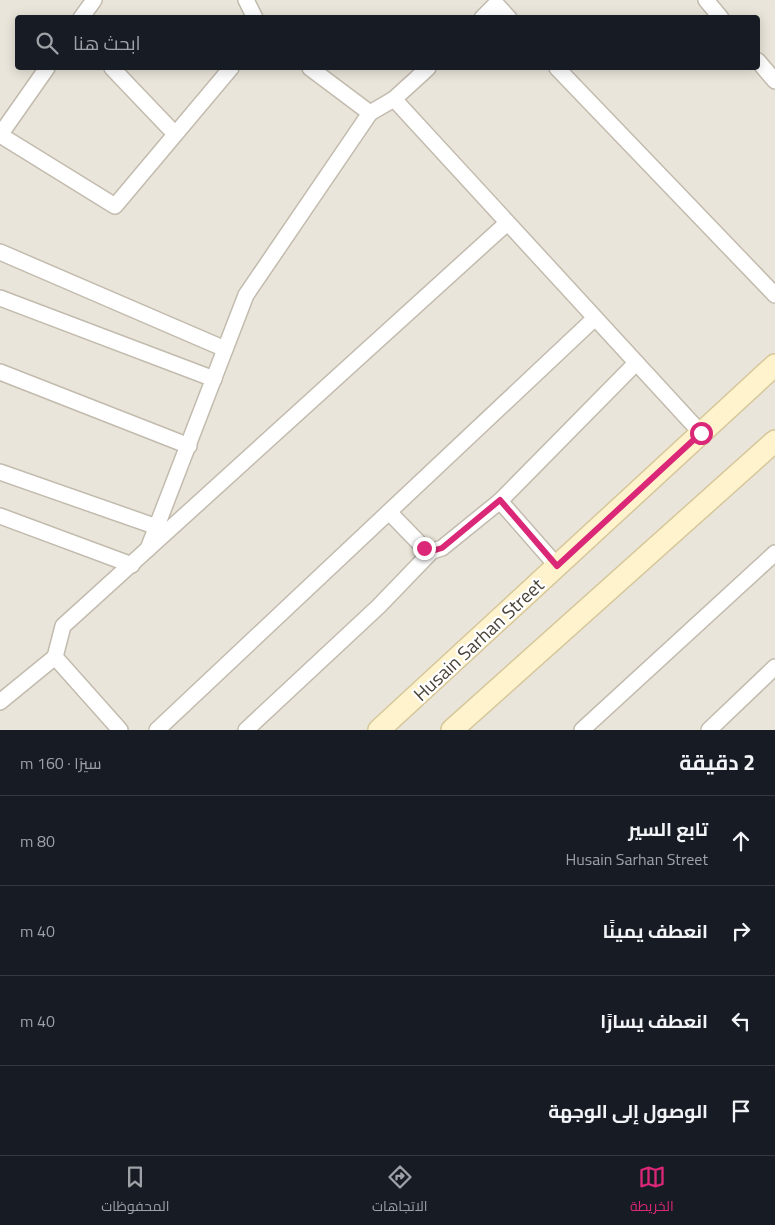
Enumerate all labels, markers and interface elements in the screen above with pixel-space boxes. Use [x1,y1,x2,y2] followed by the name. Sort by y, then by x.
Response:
[15,15,760,70] search box
[73,28,141,57] text: ابحث هنا
[33,29,61,57] icon: search
[690,422,713,445] route start
[413,537,436,560] route end
[406,570,550,707] street label: Husain Sarhan Street
[679,746,755,778] text: 2 دقيقة
[20,751,101,775] text: سيرًا · 160 m
[628,814,708,843] text: تابع السير
[727,827,755,855] icon: ahead
[20,829,55,853] text: 80 m
[565,847,708,871] text: Husain Sarhan Street
[603,916,708,945] text: انعطف يمينًا
[727,917,755,945] icon: right
[20,919,55,943] text: 40 m
[600,1006,708,1035] text: انعطف يسارًا
[727,1007,755,1035] icon: left
[20,1009,55,1033] text: 40 m
[548,1096,708,1125] text: الوصول إلى الوجهة
[727,1097,755,1125] icon: arrive
[101,1163,169,1219] tab: المحفوظات
[372,1163,427,1219] tab: الاتجاهات
[630,1163,674,1219] tab: الخريطة

